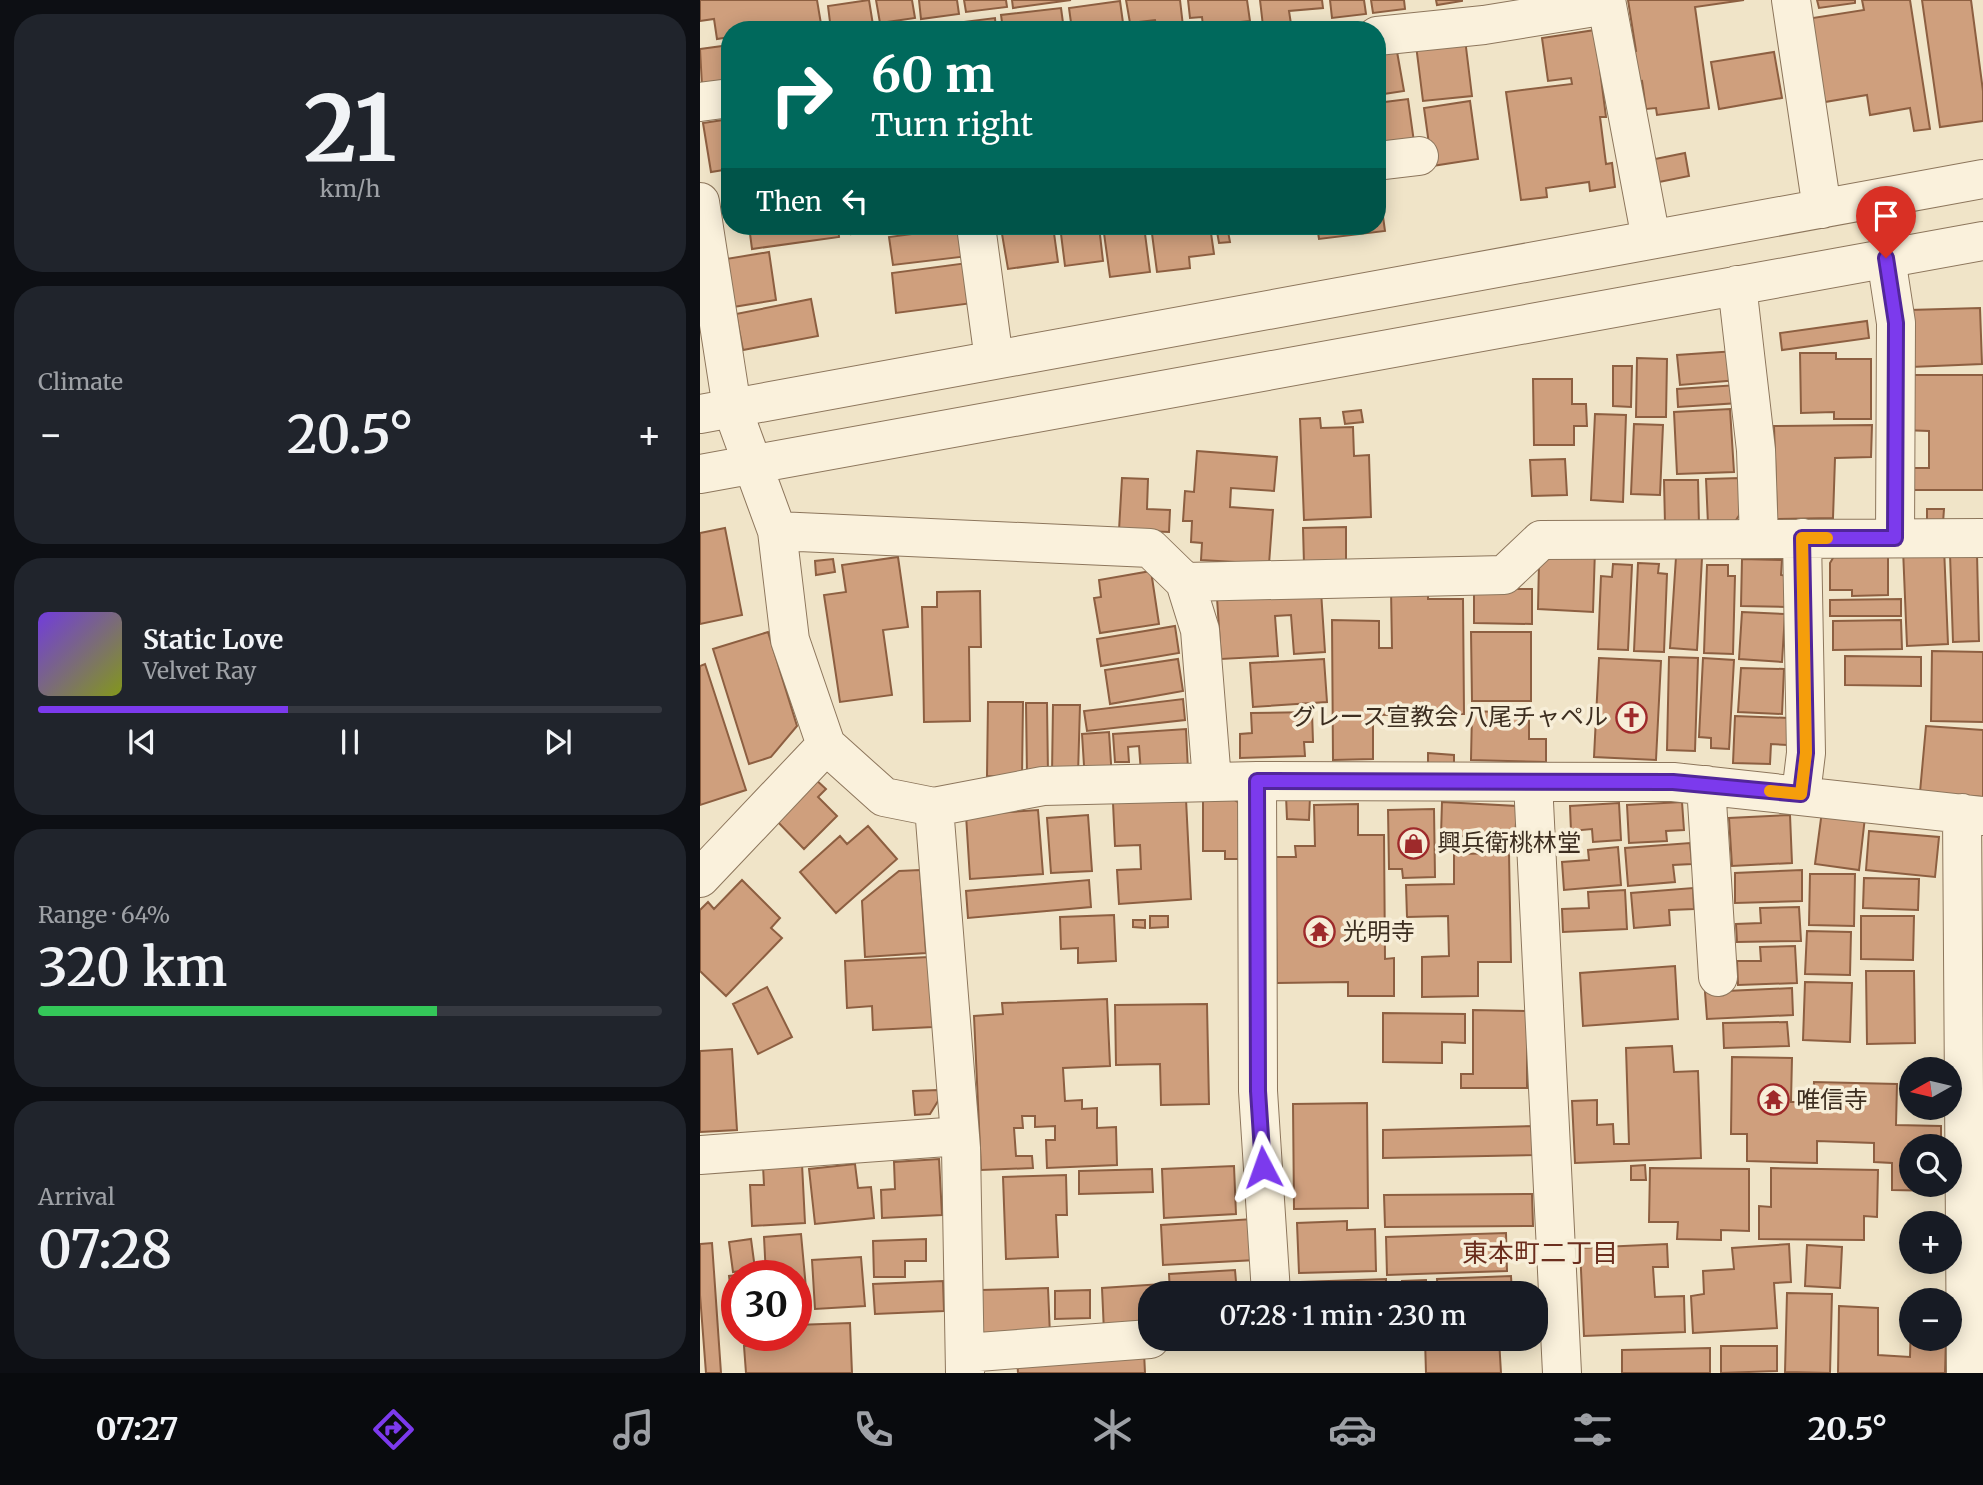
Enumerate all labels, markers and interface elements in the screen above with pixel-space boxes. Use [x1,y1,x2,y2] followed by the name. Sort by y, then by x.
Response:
[871,44,994,105] text: 60 m
[756,49,847,140] icon: right
[303,71,397,186] text: 21
[871,105,1033,145] text: Turn right
[320,174,380,203] text: km/h
[836,182,874,220] icon: left
[756,185,822,218] text: Then
[1856,186,1916,258] pin
[1867,197,1905,235] icon: arrive
[38,367,123,396] text: Climate
[287,402,413,467] text: 20.5°
[38,411,63,458] text: −
[637,411,662,458] text: +
[143,623,283,656] text: Static Love
[143,656,256,685] text: Velvet Ray
[1614,700,1648,734] church icon: グレース宣教会 八尾チャペル
[1292,701,1608,732] place label: グレース宣教会 八尾チャペル
[123,723,161,761] icon: previous
[331,723,369,761] icon: pause
[539,723,577,761] icon: next
[1397,826,1431,860] shop icon: 興兵衛桃林堂
[1437,827,1581,858] place label: 興兵衛桃林堂
[38,900,170,929] text: Range · 64%
[1303,915,1337,949] temple icon: 光明寺
[1343,916,1415,947] place label: 光明寺
[38,935,227,1000] text: 320 km
[1899,1057,1962,1120] north arrow
[1899,1057,1962,1351] map controls
[1756,1083,1790,1117] temple icon: 唯信寺
[1796,1084,1868,1115] place label: 唯信寺
[1226,1130,1300,1204] position arrow
[1899,1134,1962,1197] button: search
[38,1182,115,1211] text: Arrival
[1899,1211,1962,1274] button: +
[38,1217,172,1282] text: 07:28
[1462,1236,1618,1269] district label: 東本町二丁目
[721,1260,812,1351] speed limit sign: 30
[1899,1288,1962,1351] button: −
[1220,1299,1466,1332] text: 07:28 · 1 min · 230 m
[369,1405,418,1454] icon: directions
[609,1405,658,1454] icon: music
[849,1405,898,1454] icon: phone
[1088,1405,1137,1454] icon: climate
[1328,1405,1377,1454] icon: car
[1568,1405,1617,1454] icon: filters
[95,1409,178,1449] text: 07:27
[1808,1409,1888,1449] text: 20.5°

